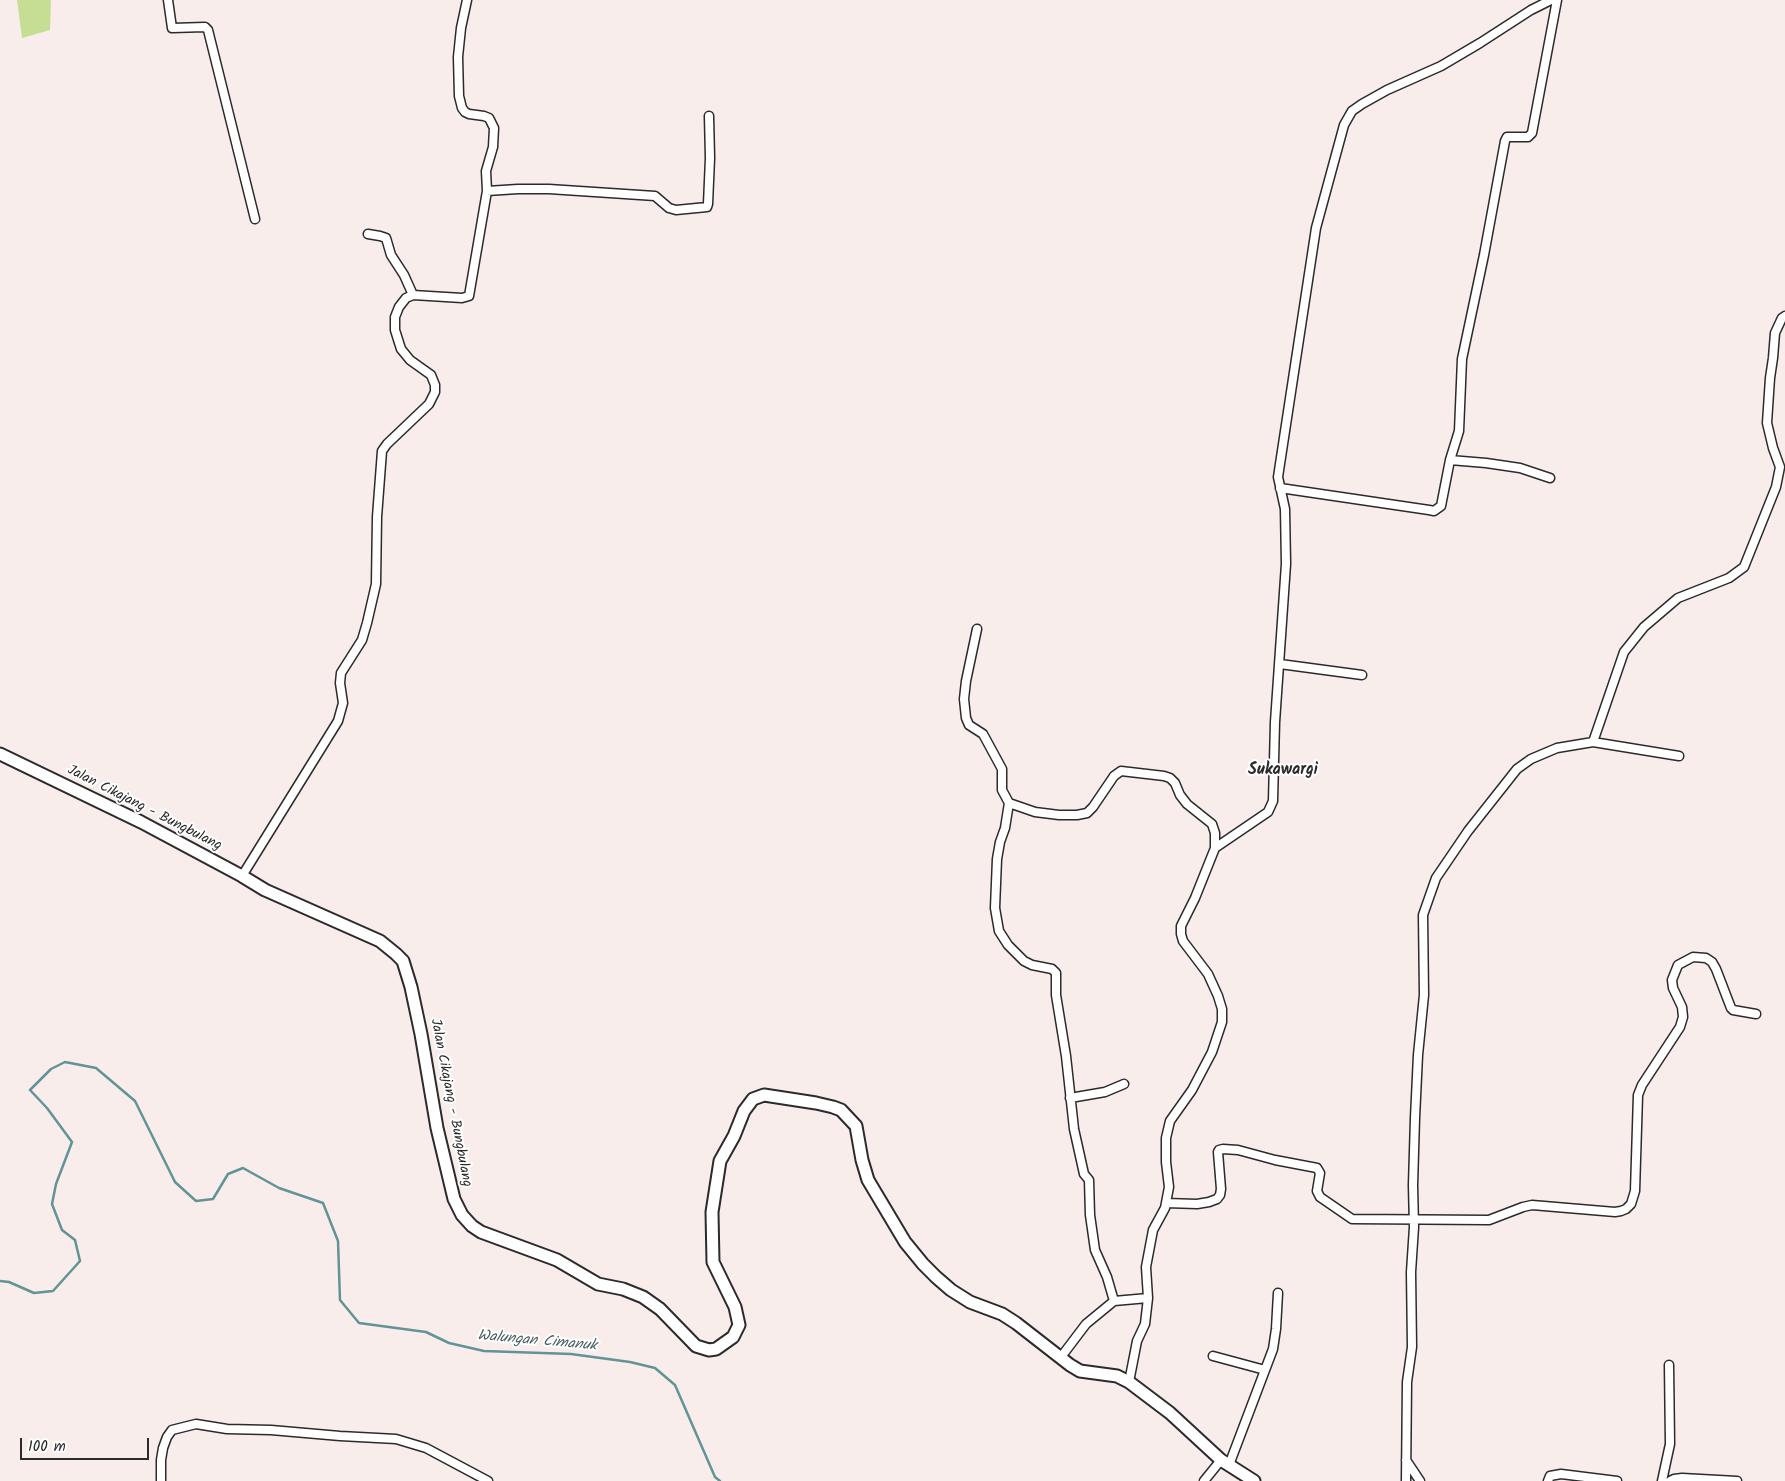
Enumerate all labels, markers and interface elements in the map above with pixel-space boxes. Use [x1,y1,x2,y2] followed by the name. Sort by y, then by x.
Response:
[1248,761,1318,781] district label: Sukawargi
[64,763,224,855] street label: Jalan Cikajang - Bungbulang
[425,1018,475,1188] street label: Jalan Cikajang - Bungbulang
[477,1328,597,1356] water label: Walungan Cimanuk
[22,1428,151,1460] scale bar
[28,1435,66,1459] text: 100 m

